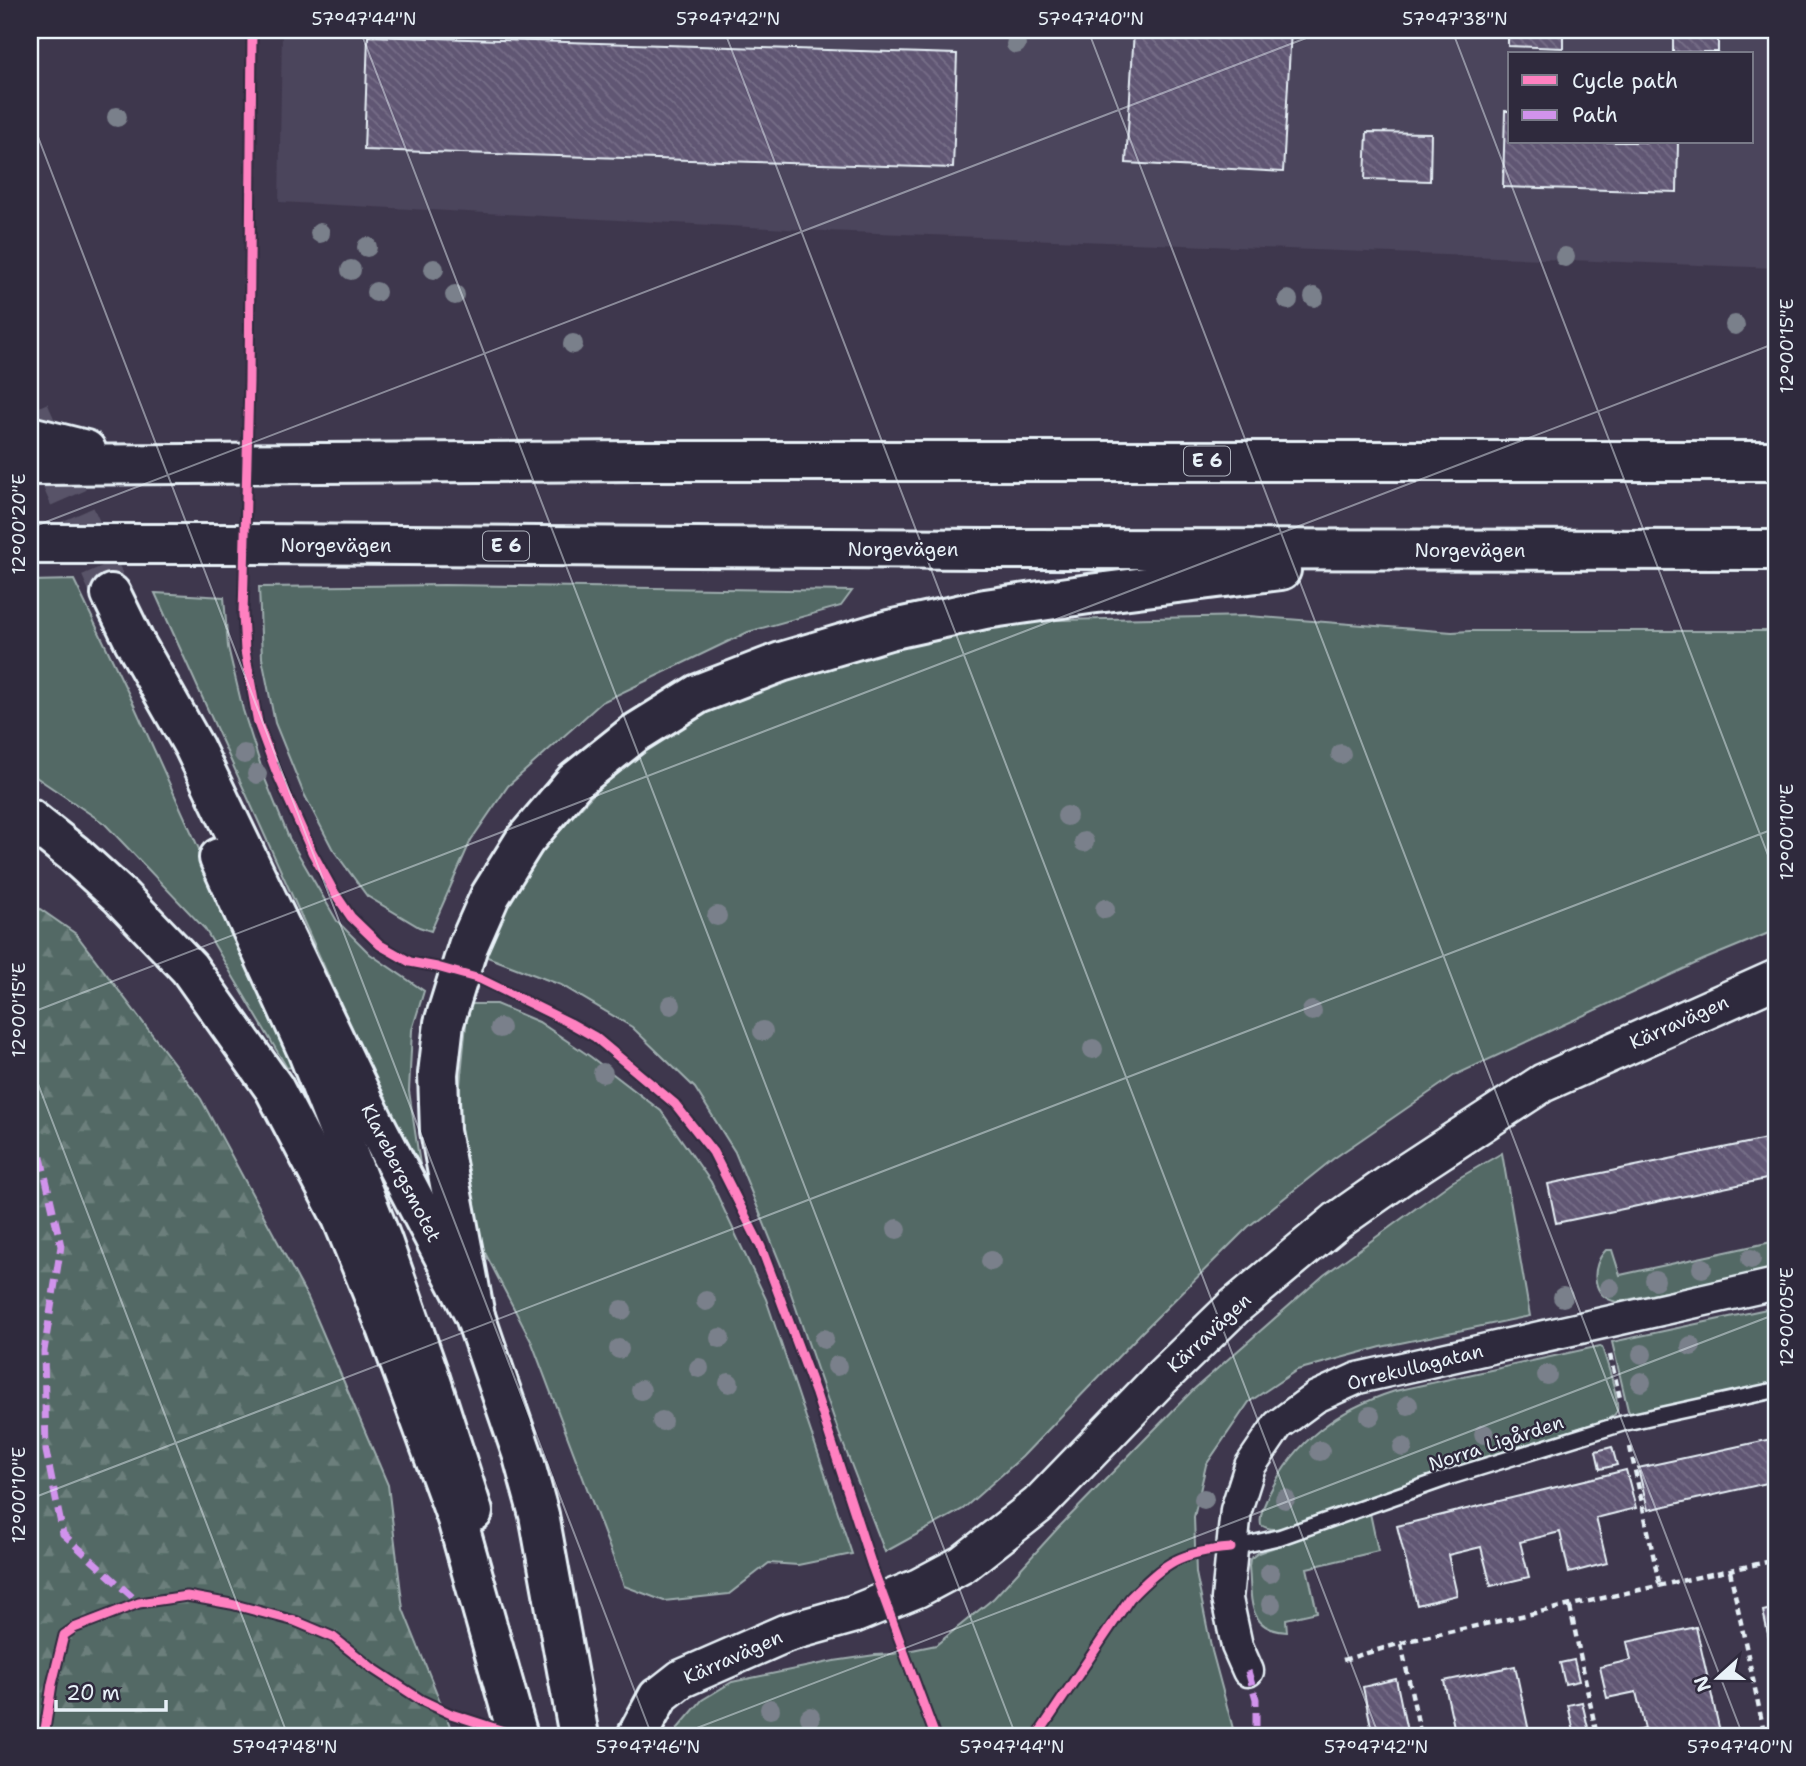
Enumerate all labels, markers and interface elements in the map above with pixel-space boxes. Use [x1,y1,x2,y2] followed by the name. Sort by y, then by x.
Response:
[312,7,417,31] text: 57°47'44"N
[676,7,780,31] text: 57°47'42"N
[1038,7,1144,31] text: 57°47'40"N
[1402,7,1508,31] text: 57°47'38"N
[1508,52,1754,144] legend
[1572,67,1678,95] text: Cycle path
[1572,101,1618,129] text: Path
[1775,299,1799,393] text: 12°00'15"E
[1184,447,1230,476] road number: E 6
[7,473,31,575] text: 12°00'20"E
[483,532,529,560] road number: E 6
[281,533,391,558] street label: Norgevägen
[848,537,958,562] street label: Norgevägen
[1415,538,1525,563] street label: Norgevägen
[1775,784,1799,880] text: 12°00'10"E
[7,963,31,1057] text: 12°00'15"E
[1626,989,1732,1055] street label: Kärravägen
[355,1100,447,1246] street label: Klarebergsmotet
[1775,1267,1799,1367] text: 12°00'05"E
[1162,1288,1256,1378] street label: Kärravägen
[1344,1338,1486,1396] street label: Orrekullagatan
[1425,1409,1567,1477] street label: Norra Ligården
[7,1447,31,1543] text: 12°00'10"E
[680,1624,786,1690] street label: Kärravägen
[1684,1644,1754,1714] north arrow
[56,1668,166,1712] scale bar
[1688,1672,1717,1695] text: N
[66,1679,120,1707] text: 20 m
[232,1735,338,1759] text: 57°47'48"N
[596,1735,700,1759] text: 57°47'46"N
[960,1735,1065,1759] text: 57°47'44"N
[1324,1735,1428,1759] text: 57°47'42"N
[1687,1735,1793,1759] text: 57°47'40"N

